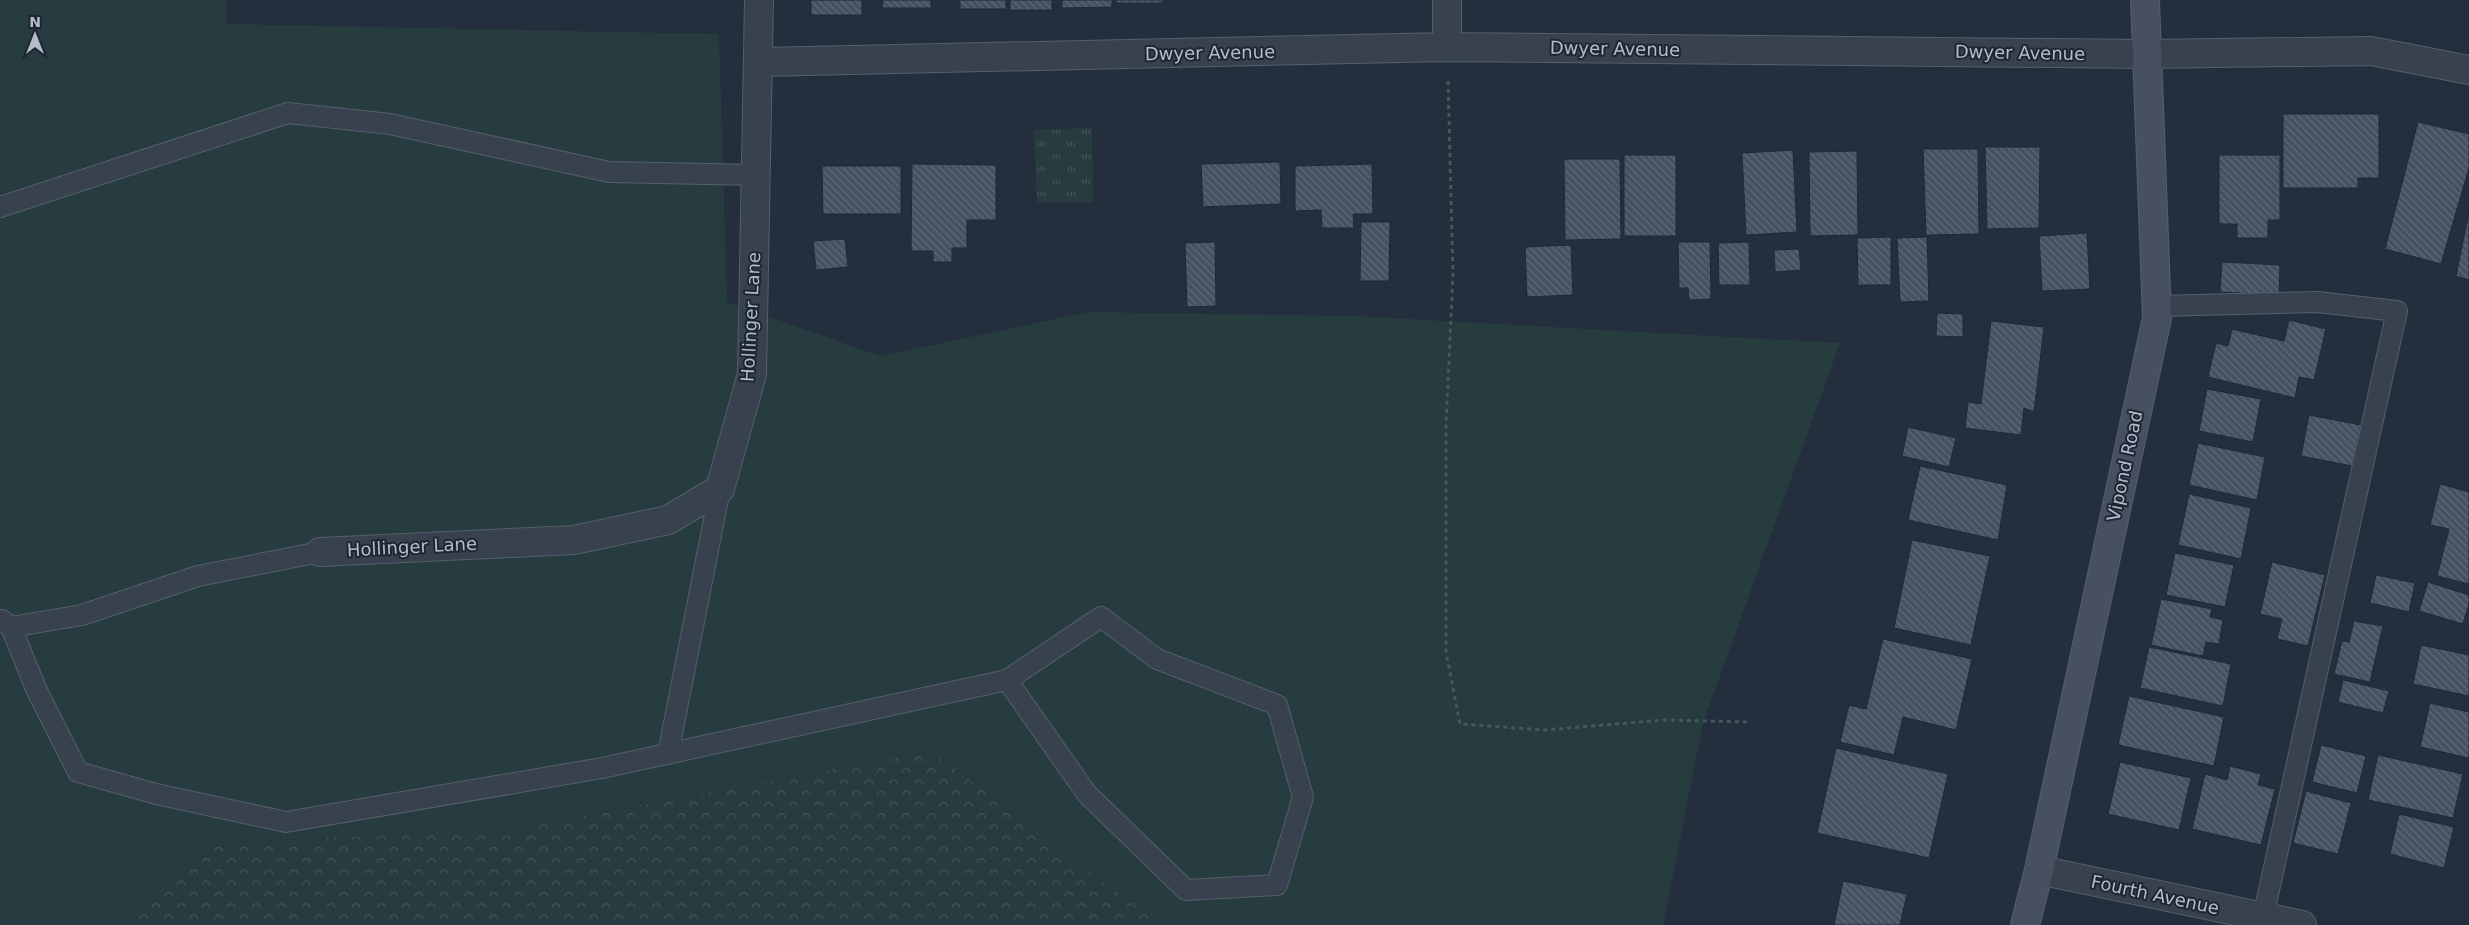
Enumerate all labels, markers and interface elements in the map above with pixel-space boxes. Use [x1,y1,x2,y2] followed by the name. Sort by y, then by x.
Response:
[10,10,60,60] north arrow
[29,14,41,30] text: N
[1550,37,1680,60] street label: Dwyer Avenue
[1145,41,1275,64] street label: Dwyer Avenue
[1955,41,2085,64] street label: Dwyer Avenue
[737,251,764,382] street label: Hollinger Lane
[2102,408,2147,523] street label: Vipond Road
[346,533,477,560] street label: Hollinger Lane
[2089,871,2221,918] street label: Fourth Avenue

